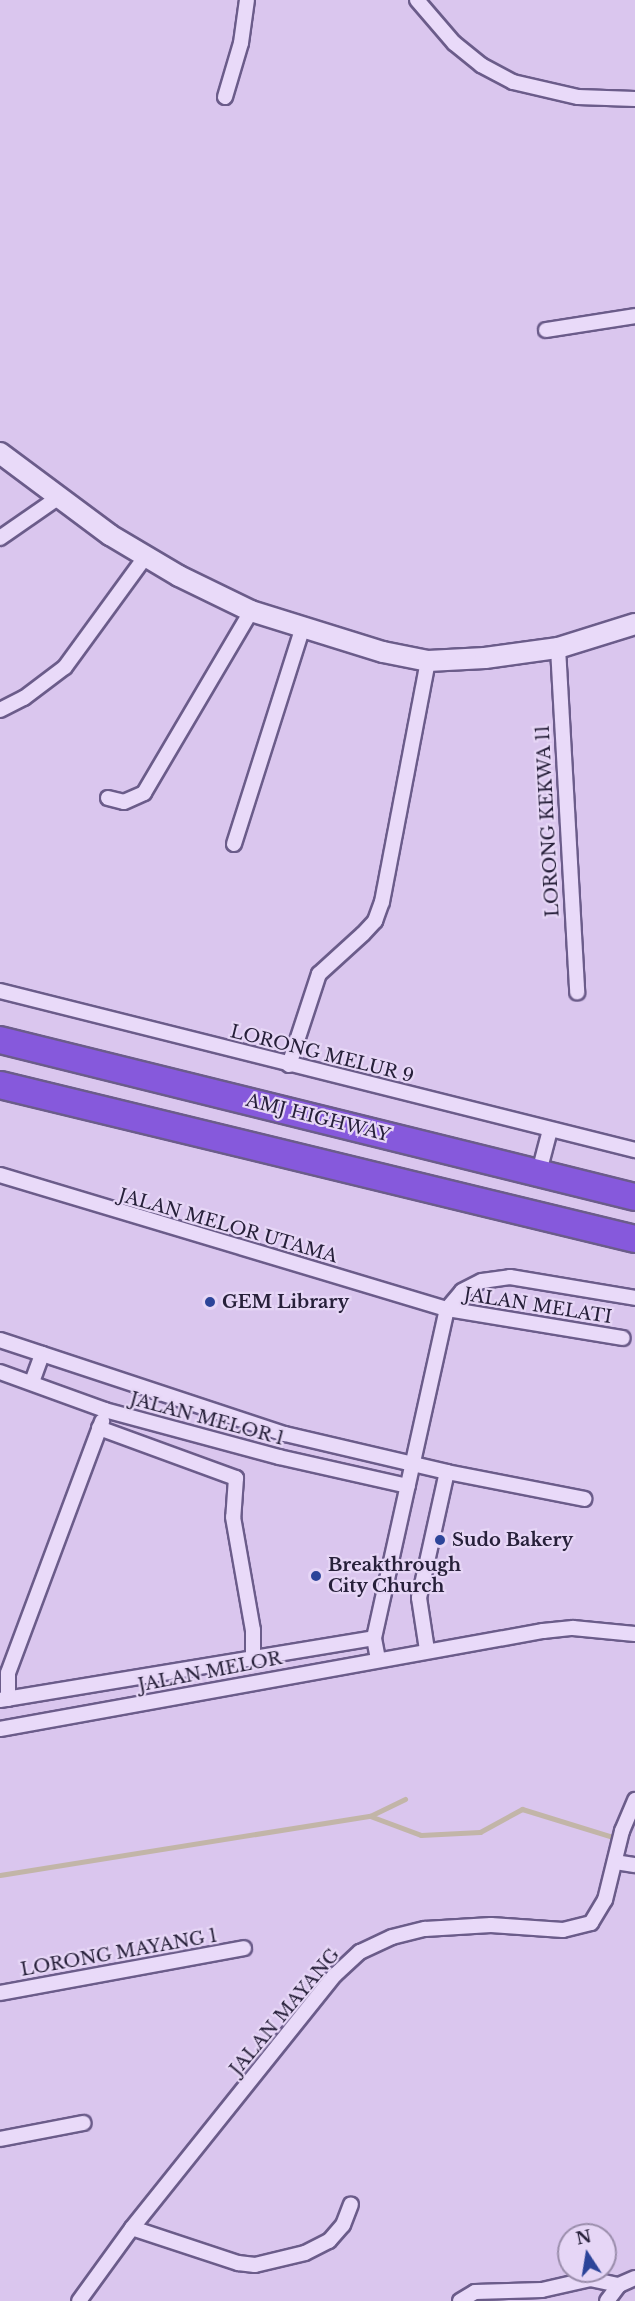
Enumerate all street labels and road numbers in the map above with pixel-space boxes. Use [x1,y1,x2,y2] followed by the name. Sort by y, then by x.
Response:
[532,724,564,918] street label: LORONG KEKWA 11
[228,1021,416,1087] street label: LORONG MELUR 9
[244,1090,392,1146] street label: AMJ HIGHWAY
[116,1184,340,1268] street label: JALAN MELOR UTAMA
[462,1284,614,1328] street label: JALAN MELATI
[127,1388,287,1450] street label: JALAN MELOR 1
[136,1647,284,1697] street label: JALAN MELOR
[19,1925,219,1981] street label: LORONG MAYANG 1
[226,1944,344,2080] street label: JALAN MAYANG

